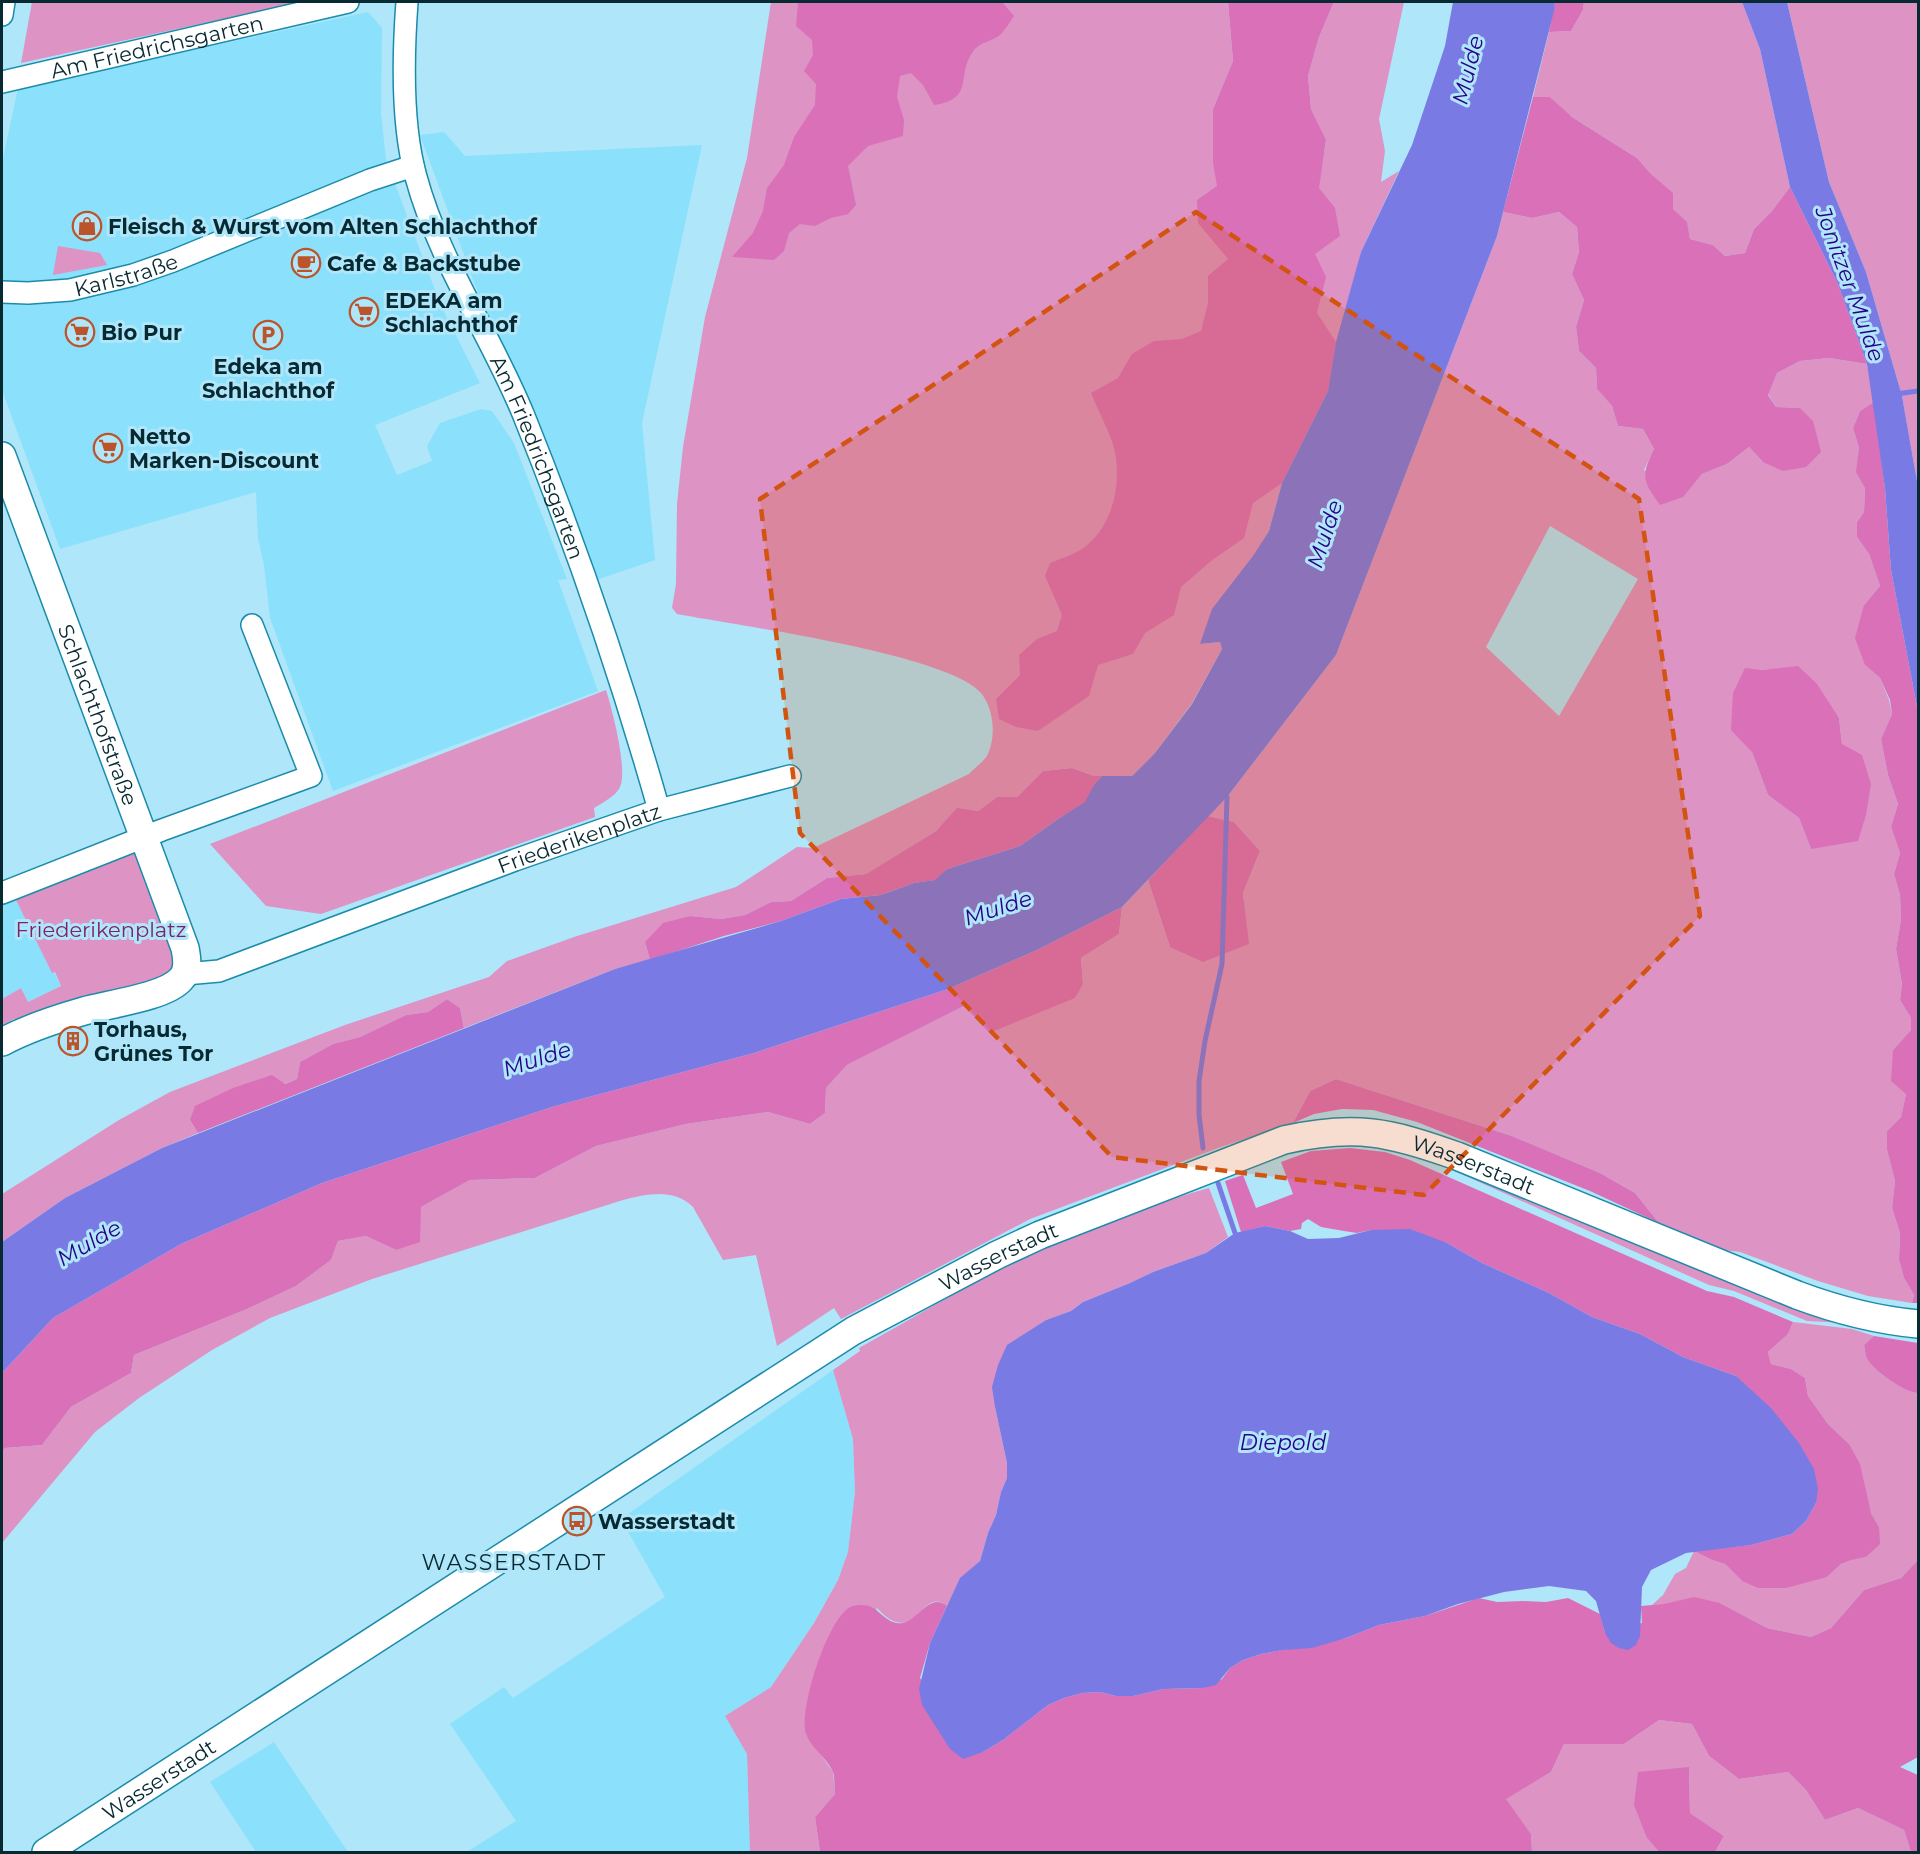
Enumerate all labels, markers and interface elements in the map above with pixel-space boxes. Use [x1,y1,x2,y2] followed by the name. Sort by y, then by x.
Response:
[48,10,266,83] street label: Am Friedrichsgarten
[1446,33,1490,107] water label: Mulde
[1809,202,1891,365] water label: Jonitzer Mulde
[71,210,103,242] shop icon: Fleisch & Wurst vom Alten Schlachthof
[108,214,538,239] place label: Fleisch & Wurst vom Alten Schlachthof
[290,247,322,279] cafe icon: Cafe & Backstube
[72,248,181,301] street label: Karlstraße
[327,251,521,276] place label: Cafe & Backstube
[385,288,518,337] place label: EDEKA am Schlachthof
[348,296,380,328] supermarket icon: EDEKA am Schlachthof
[64,316,96,348] supermarket icon: Bio Pur
[252,319,284,351] parking icon: Edeka am Schlachthof
[101,320,182,345] place label: Bio Pur
[485,351,590,562] street label: Am Friedrichsgarten
[202,354,335,403] place label: Edeka am Schlachthof
[129,424,319,473] place label: Netto Marken-Discount
[92,432,124,464] supermarket icon: Netto Marken-Discount
[1301,497,1349,571] water label: Mulde
[53,621,143,809] street label: Schlachthofstraße
[494,798,664,878] street label: Friederikenplatz
[961,884,1035,932] water label: Mulde
[15,917,187,942] park label: Friederikenplatz
[94,1017,213,1066] place label: Torhaus, Grünes Tor
[57,1025,89,1057] building icon: Torhaus, Grünes Tor
[500,1035,574,1083] water label: Mulde
[1409,1129,1539,1199] street label: Wasserstadt
[52,1214,126,1272] water label: Mulde
[934,1217,1061,1296] street label: Wasserstadt
[1240,1429,1327,1456] water label: Diepold
[561,1505,593,1537] bus stop icon: Wasserstadt
[598,1509,735,1534] place label: Wasserstadt
[421,1549,607,1576] district label: WASSERSTADT
[97,1734,220,1825] street label: Wasserstadt

